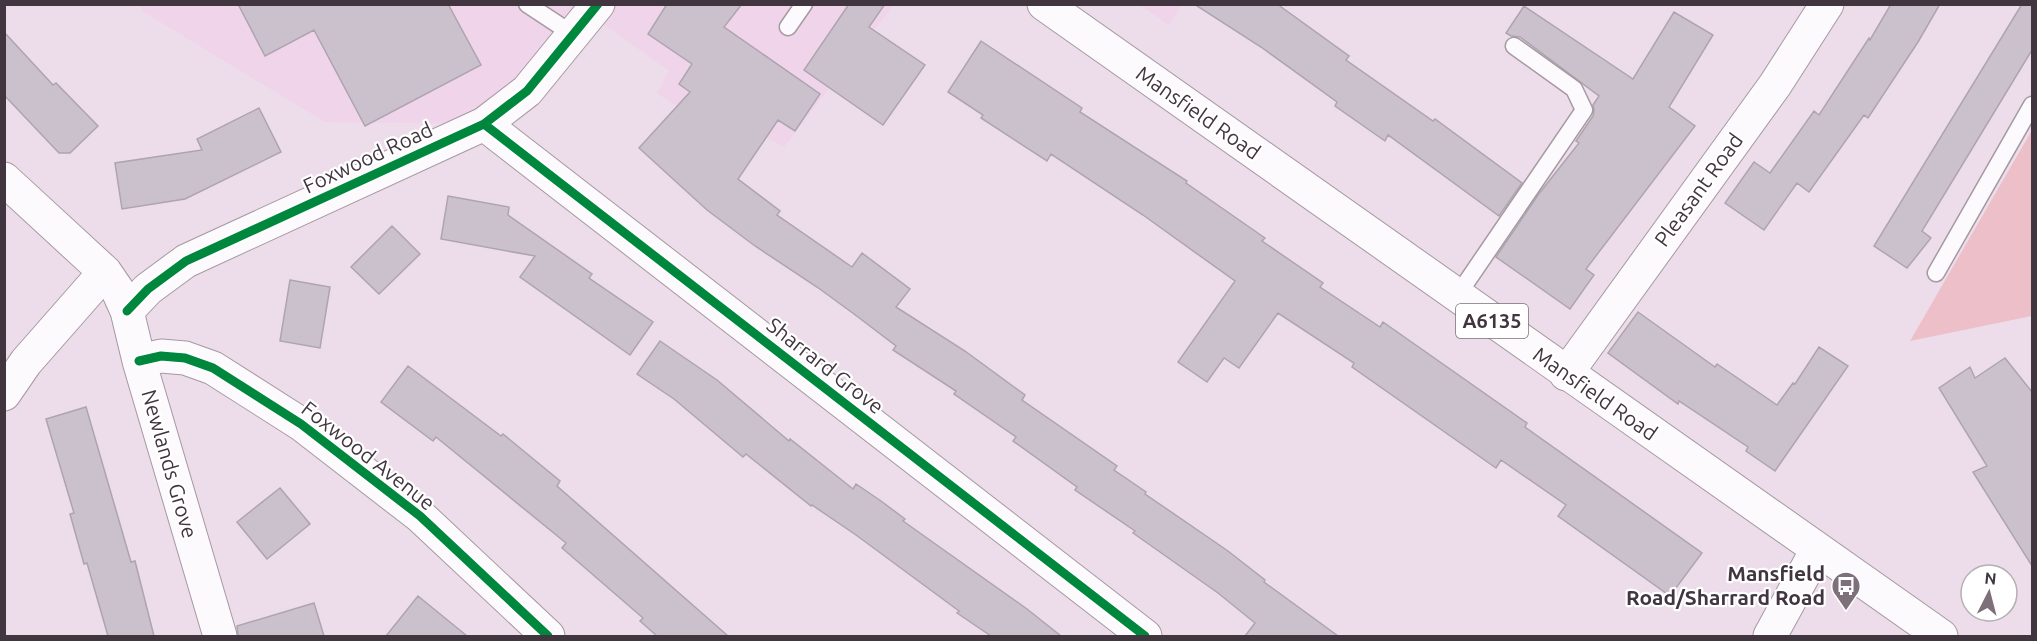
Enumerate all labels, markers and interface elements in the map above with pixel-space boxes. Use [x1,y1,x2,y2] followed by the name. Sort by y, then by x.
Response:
[1132,61,1265,164] street label: Mansfield Road
[299,117,436,198] street label: Foxwood Road
[1649,128,1747,251] street label: Pleasant Road
[1456,304,1528,338] road number: A6135
[763,312,889,418] street label: Sharrard Grove
[1529,342,1662,445] street label: Mansfield Road
[137,387,203,541] street label: Newlands Grove
[297,396,440,515] street label: Foxwood Avenue
[1626,561,1825,609] place label: Mansfield Road/Sharrard Road
[1959,563,2019,623] north arrow
[1984,569,1997,588] text: N
[1830,570,1862,612] bus stop icon: Mansfield Road/Sharrard Road

